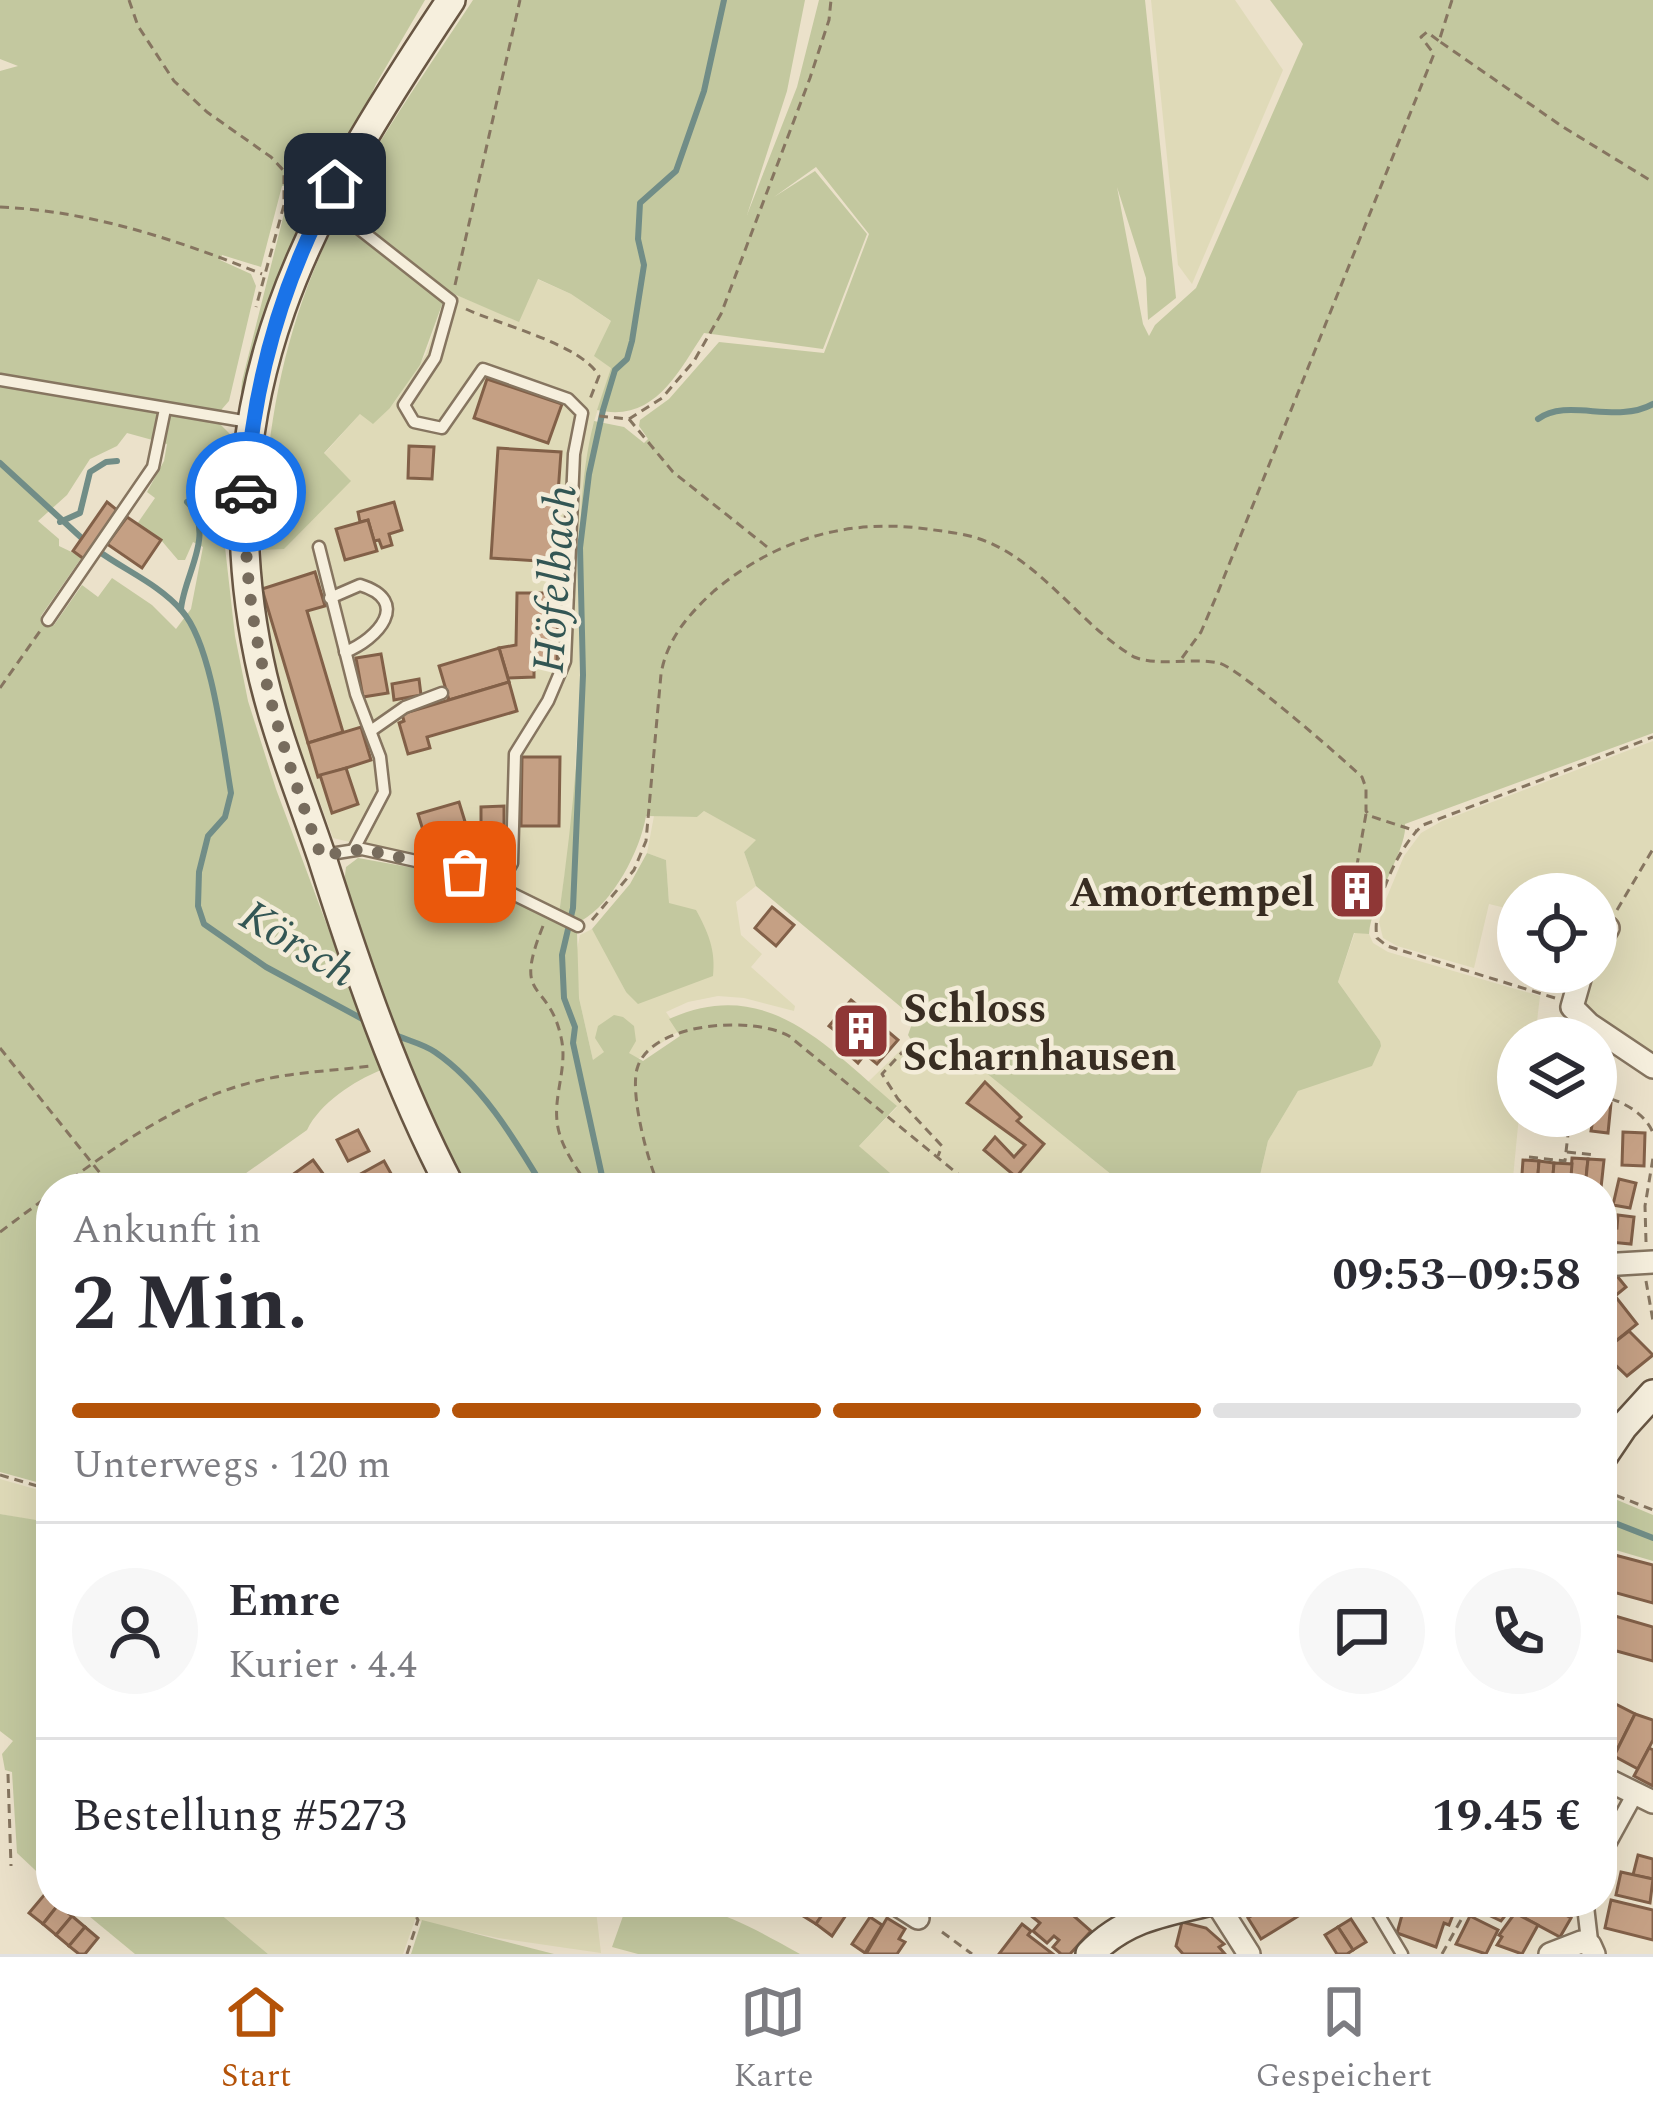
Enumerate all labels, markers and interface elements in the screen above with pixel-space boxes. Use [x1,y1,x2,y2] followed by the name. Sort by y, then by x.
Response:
[284,133,386,235] pin
[302,151,368,217] icon: home
[186,432,306,552] courier
[213,459,279,525] icon: car
[515,483,596,676] water label: Höfelbach
[414,821,516,923] pin
[432,839,498,905] icon: bag
[1326,860,1388,922] building icon: Amortempel
[1069,862,1315,925] place label: Amortempel
[1497,873,1617,1137] map controls
[1497,873,1617,993] button: locate
[226,882,369,1006] water label: Körsch
[903,978,1176,1089] place label: Schloss Scharnhausen
[830,1000,892,1062] building icon: Schloss Scharnhausen
[1497,1017,1617,1137] button: layers
[72,1201,262,1260] text: Ankunft in
[1332,1241,1581,1310] text: 09:53–09:58
[72,1245,308,1364] text: 2 Min.
[72,1436,391,1495] text: Unterwegs · 120 m
[228,1567,341,1636] text: Emre
[72,1568,198,1694] button: person
[1299,1568,1425,1694] button: chat
[1455,1568,1581,1694] button: phone
[228,1636,417,1695] text: Kurier · 4.4
[72,1782,407,1851] text: Bestellung #5273
[1431,1782,1581,1851] text: 19.45 €
[221,1979,291,2101] tab: Start
[733,1979,813,2101] tab: Karte
[1255,1979,1432,2101] tab: Gespeichert

